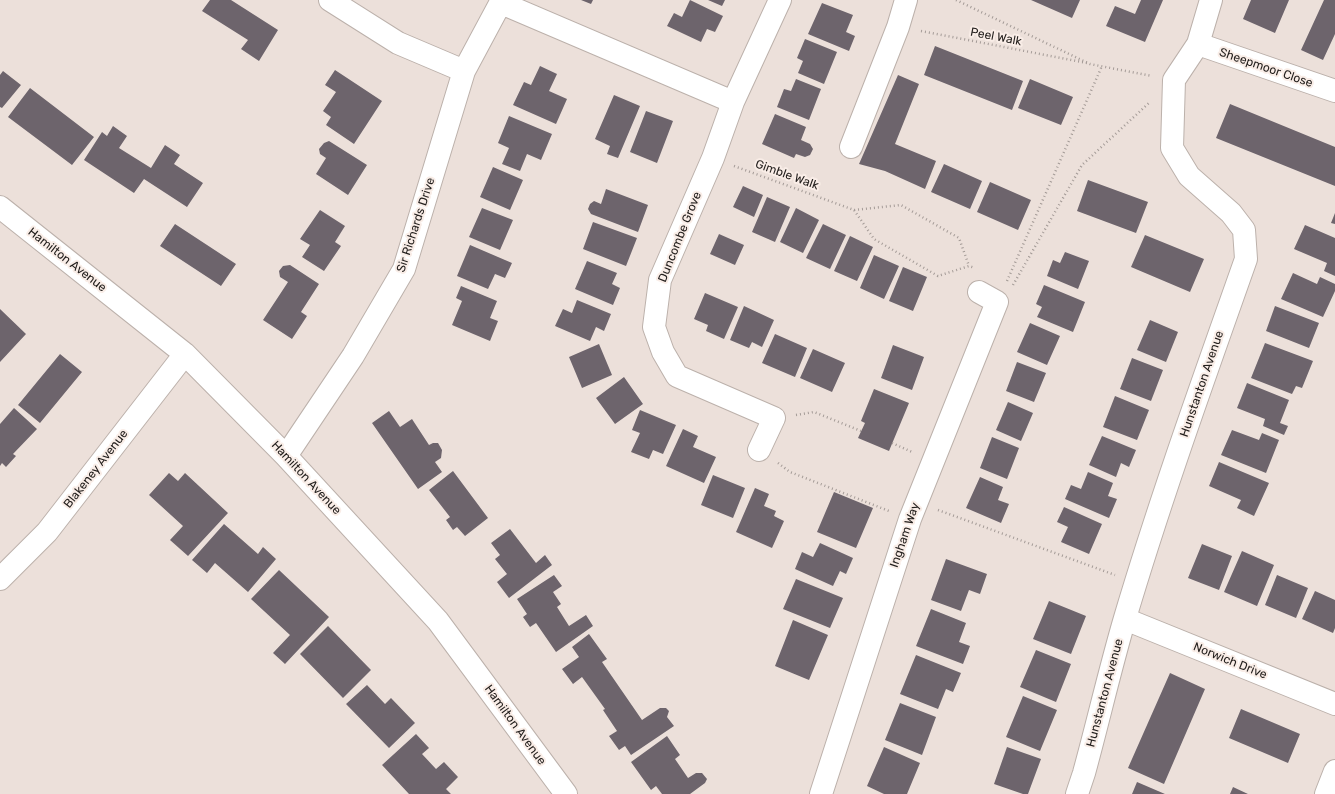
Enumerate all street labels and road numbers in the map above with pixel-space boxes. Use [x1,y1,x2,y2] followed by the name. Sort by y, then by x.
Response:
[969,25,1023,49] street label: Peel Walk
[1217,45,1315,91] street label: Sheepmoor Close
[753,157,821,193] street label: Gimble Walk
[394,176,438,274] street label: Sir Richards Drive
[655,190,705,284] street label: Duncombe Grove
[25,225,109,295] street label: Hamilton Avenue
[1177,329,1227,439] street label: Hunstanton Avenue
[61,427,131,511] street label: Blakeney Avenue
[268,438,344,518] street label: Hamilton Avenue
[887,501,923,569] street label: Ingham Way
[1084,637,1126,749] street label: Hunstanton Avenue
[1191,640,1269,682] street label: Norwich Drive
[481,682,549,768] street label: Hamilton Avenue

